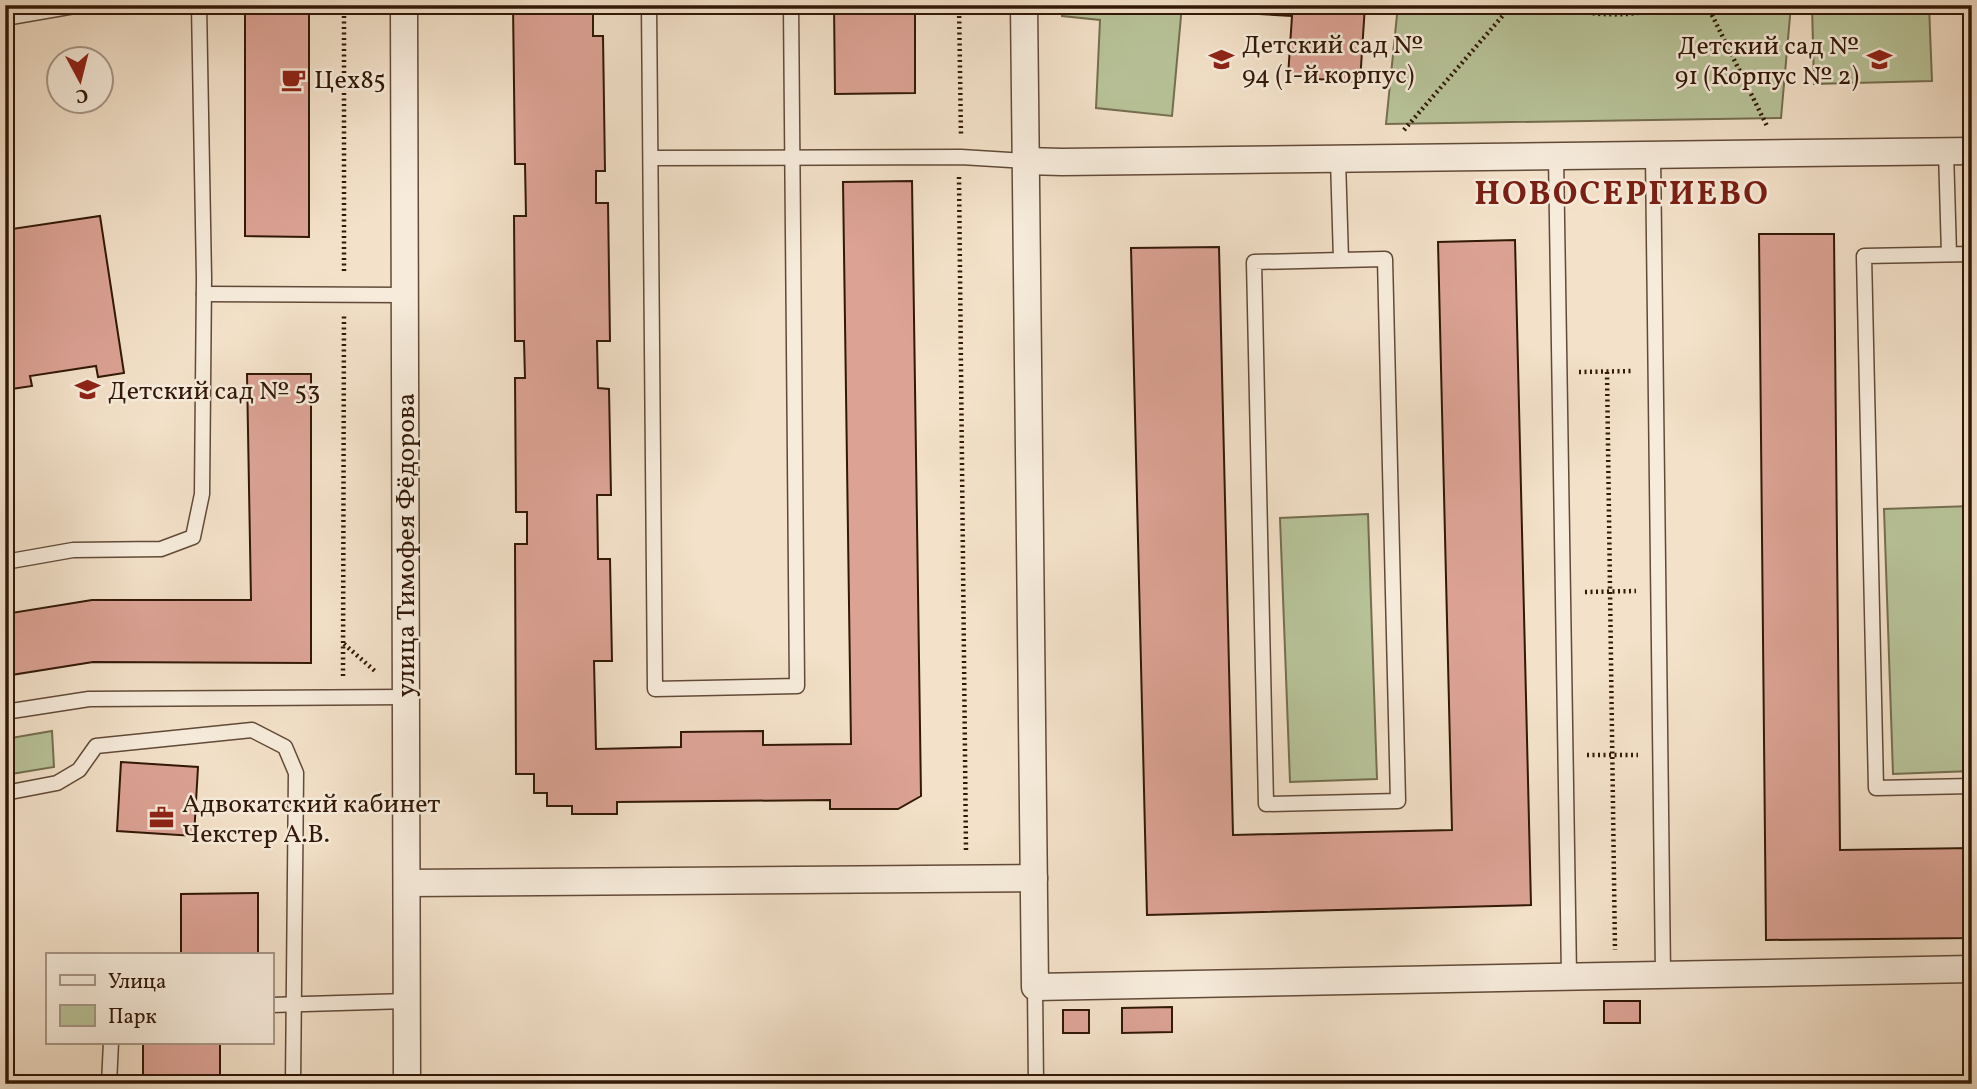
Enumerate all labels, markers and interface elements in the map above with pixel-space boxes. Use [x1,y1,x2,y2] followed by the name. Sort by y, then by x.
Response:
[1242,28,1423,94] place label: Детский сад № 94 (1-й корпус)
[1675,29,1859,95] place label: Детский сад № 91 (Корпус № 2)
[1208,45,1236,73] school or university icon: Детский сад № 94 (1-й корпус)
[46,46,116,116] north arrow
[1865,46,1893,74] school or university icon: Детский сад № 91 (Корпус № 2)
[314,63,386,99] place label: Цех85
[280,65,308,93] cafe icon: Цех85
[74,81,89,109] text: С
[1474,173,1770,219] district label: НОВОСЕРГИЕВО
[108,374,320,410] place label: Детский сад № 53
[74,376,102,404] school or university icon: Детский сад № 53
[389,393,425,697] street label: улица Тимофея Фёдорова
[182,787,441,853] place label: Адвокатский кабинет Чекстер А.В.
[148,804,176,832] office icon: Адвокатский кабинет Чекстер А.В.
[46,953,273,1044] legend
[108,968,166,997] text: Улица
[108,1003,157,1032] text: Парк

